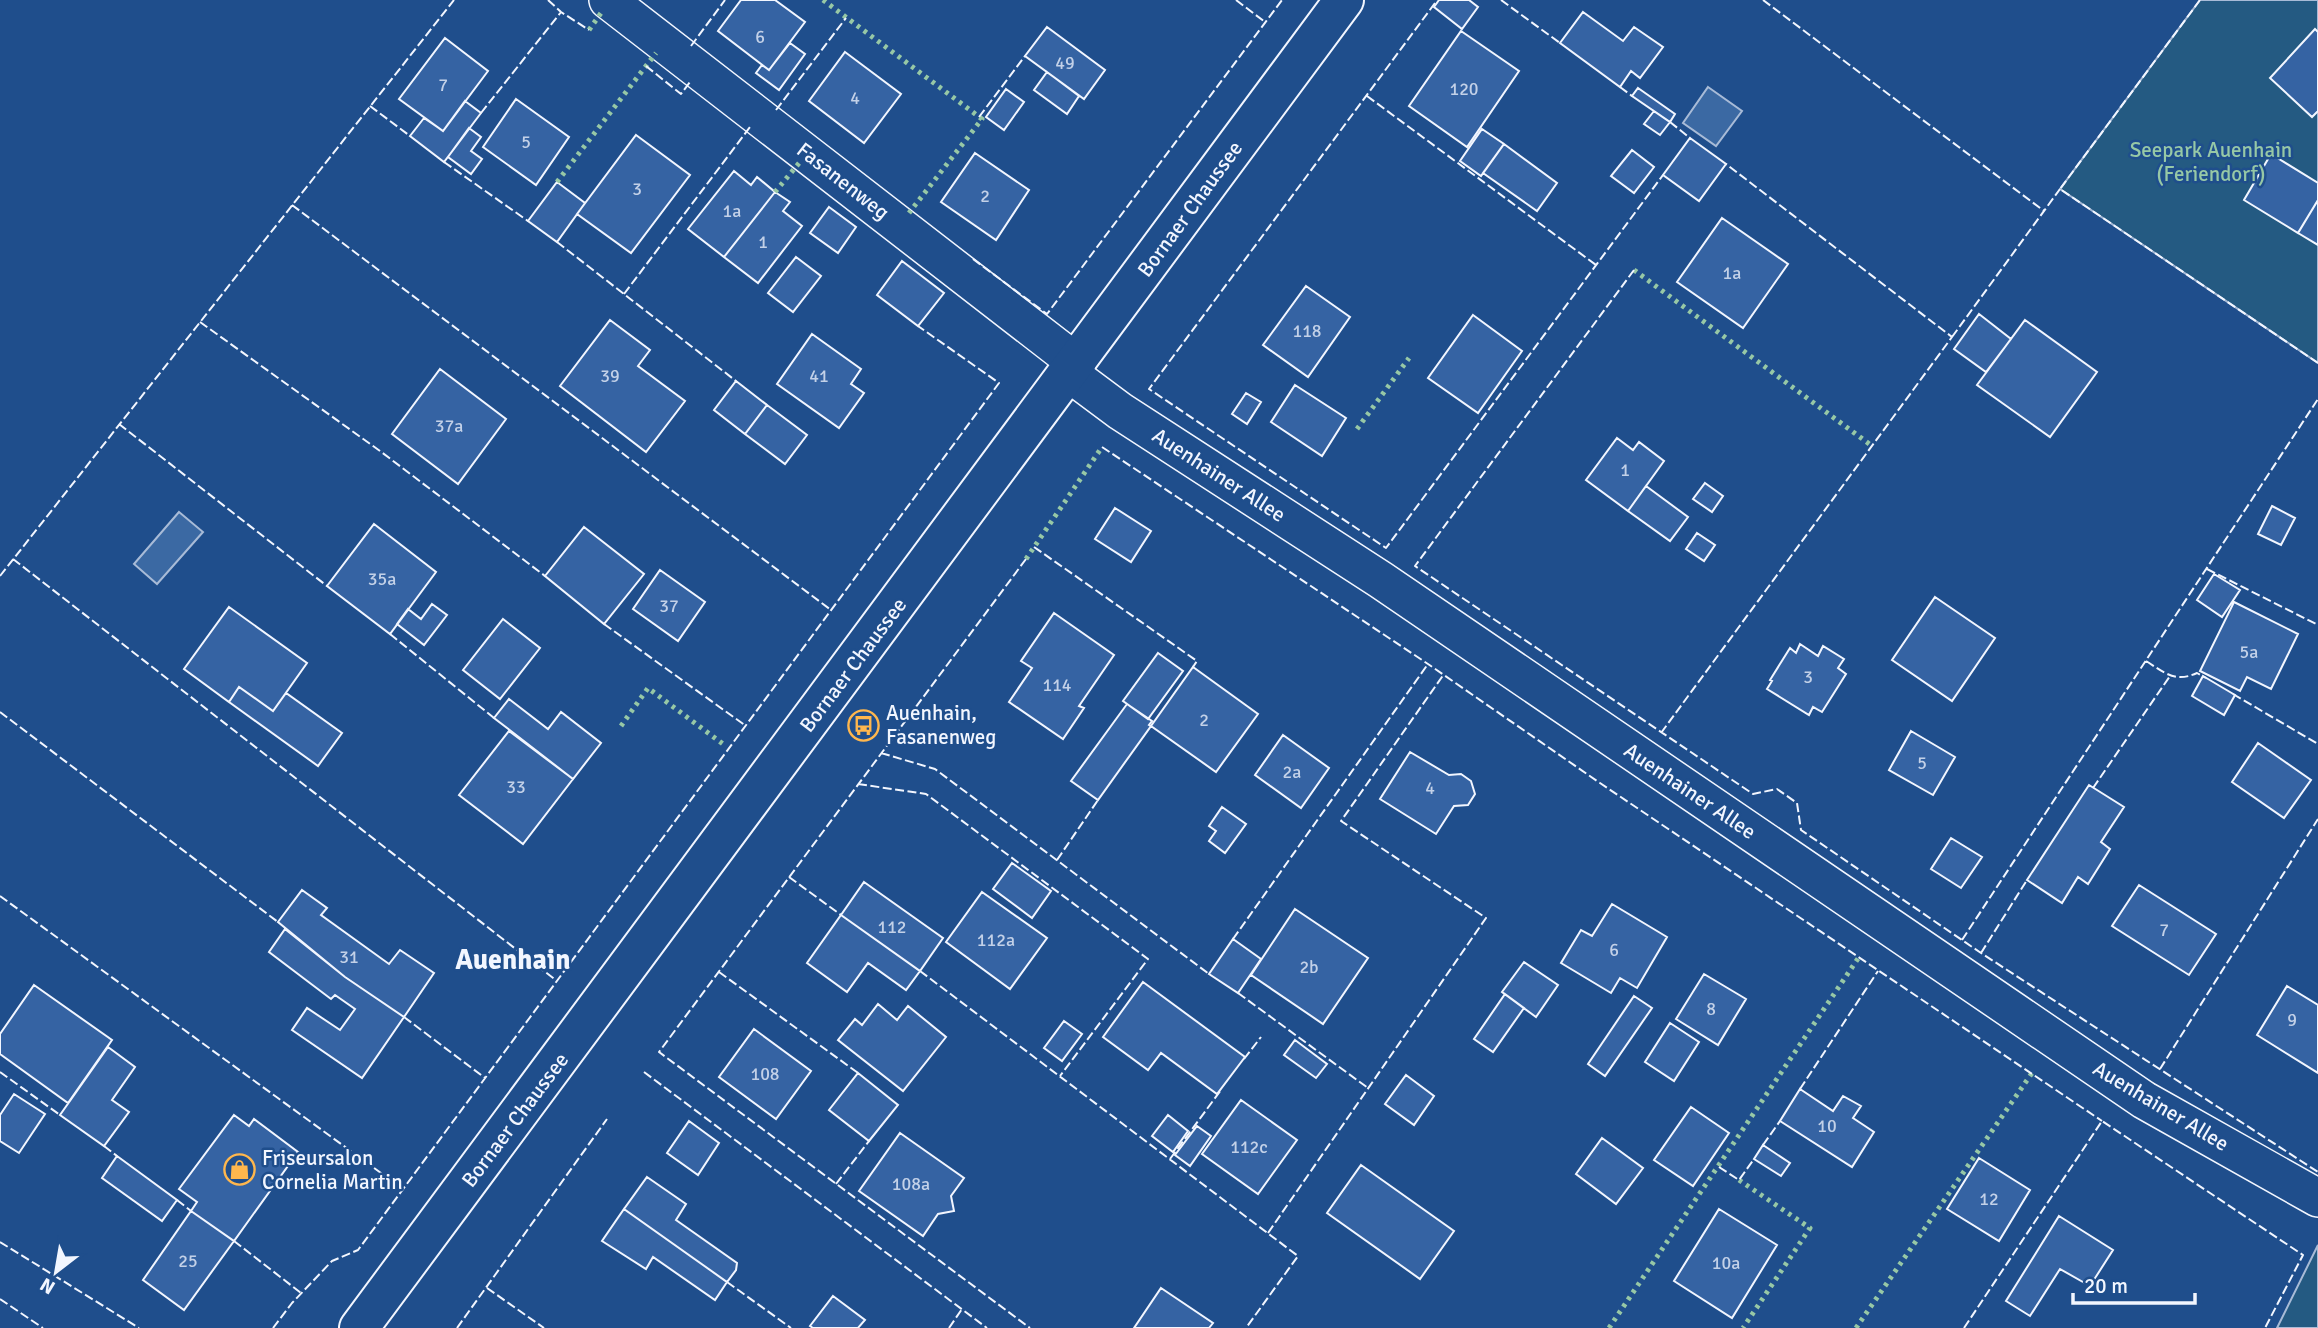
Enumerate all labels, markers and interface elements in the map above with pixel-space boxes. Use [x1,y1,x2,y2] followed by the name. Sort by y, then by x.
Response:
[755,26,765,48] house number: 6
[1055,52,1075,74] house number: 49
[438,74,448,96] house number: 7
[1449,78,1479,100] house number: 120
[850,87,860,109] house number: 4
[521,131,531,153] house number: 5
[1132,136,1248,282] street label: Bornaer Chaussee
[792,137,894,225] street label: Fasanenweg
[2130,137,2292,187] park label: Seepark Auenhain (Feriendorf)
[632,178,642,200] house number: 3
[980,185,990,207] house number: 2
[723,200,741,222] house number: 1a
[758,231,768,253] house number: 1
[1723,262,1741,284] house number: 1a
[1292,320,1322,342] house number: 118
[600,365,620,387] house number: 39
[809,365,829,387] house number: 41
[435,415,463,437] house number: 37a
[1147,422,1291,528] street label: Auenhainer Allee
[1620,459,1630,481] house number: 1
[368,568,396,590] house number: 35a
[794,593,912,737] street label: Bornaer Chaussee
[659,595,679,617] house number: 37
[2240,641,2258,663] house number: 5a
[1803,666,1813,688] house number: 3
[1042,674,1072,696] house number: 114
[886,700,996,750] place label: Auenhain, Fasanenweg
[846,708,880,742] bus stop icon: Auenhain, Fasanenweg
[1199,709,1209,731] house number: 2
[1619,737,1761,845] street label: Auenhainer Allee
[1917,752,1927,774] house number: 5
[1283,761,1301,783] house number: 2a
[506,776,526,798] house number: 33
[1425,777,1435,799] house number: 4
[877,916,907,938] house number: 112
[2159,919,2169,941] house number: 7
[977,929,1015,951] house number: 112a
[1609,939,1619,961] house number: 6
[455,943,571,977] district label: Auenhain
[339,946,359,968] house number: 31
[1299,956,1319,978] house number: 2b
[1706,998,1716,1020] house number: 8
[2287,1009,2297,1031] house number: 9
[456,1048,574,1192] street label: Bornaer Chaussee
[2088,1055,2234,1157] street label: Auenhainer Allee
[750,1063,780,1085] house number: 108
[1817,1115,1837,1137] house number: 10
[1230,1136,1268,1158] house number: 112c
[262,1145,403,1195] place label: Friseursalon Cornelia Martin
[222,1153,256,1187] shop icon: Friseursalon Cornelia Martin
[892,1173,930,1195] house number: 108a
[1979,1188,1999,1210] house number: 12
[21,1237,91,1307] north arrow
[178,1250,198,1272] house number: 25
[1712,1252,1740,1274] house number: 10a
[2073,1262,2196,1306] scale bar
[36,1272,60,1299] text: N
[2084,1273,2128,1299] text: 20 m

